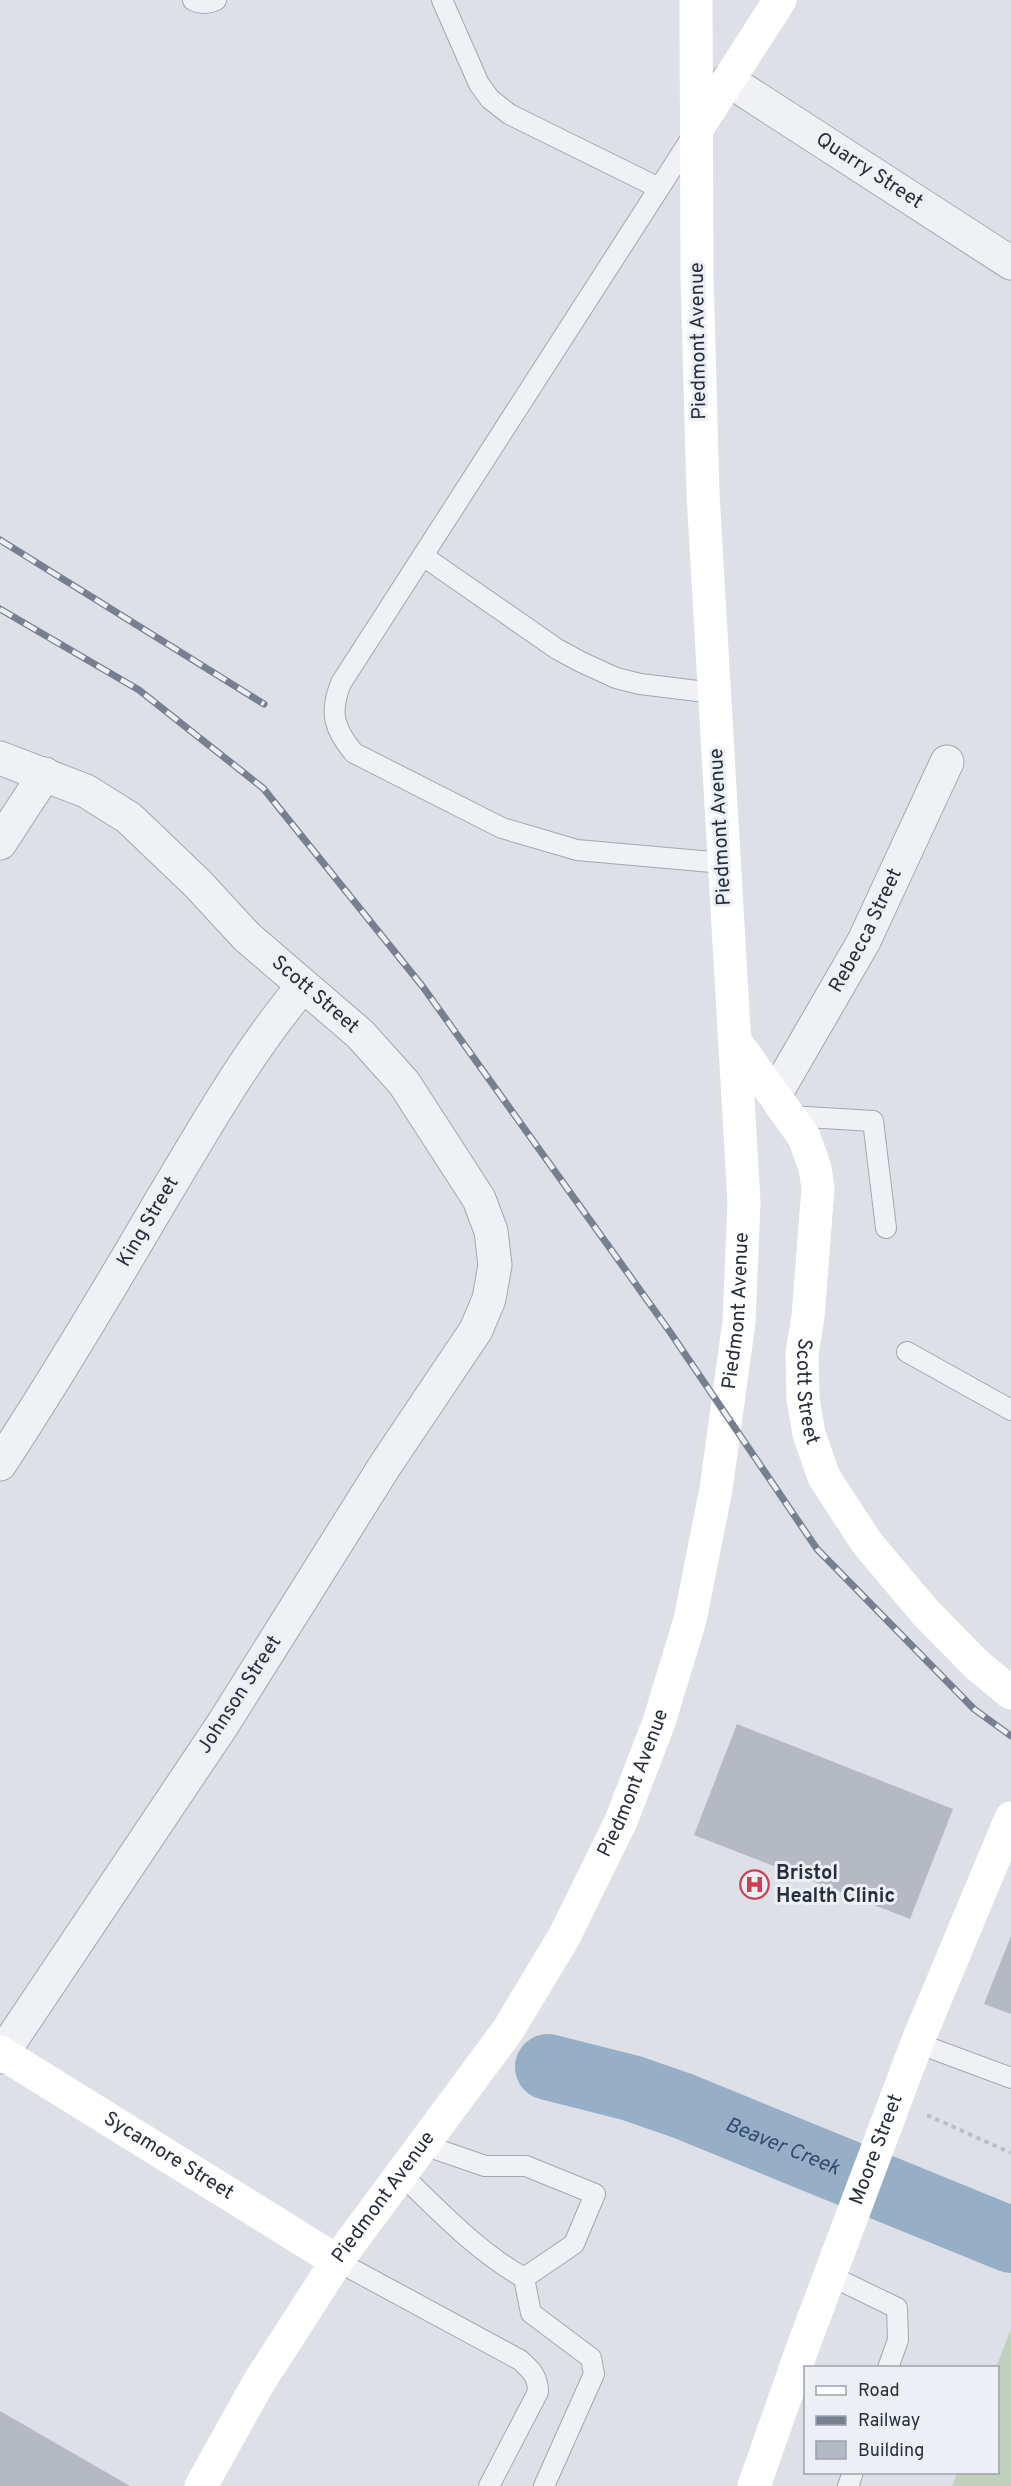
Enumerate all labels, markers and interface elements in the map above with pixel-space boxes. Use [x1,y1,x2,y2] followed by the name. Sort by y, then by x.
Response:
[810,127,928,215] street label: Quarry Street
[685,262,713,420] street label: Piedmont Avenue
[704,748,738,906] street label: Piedmont Avenue
[824,864,909,998] street label: Rebecca Street
[266,950,364,1040] street label: Scott Street
[112,1172,185,1272] street label: King Street
[717,1232,756,1391] street label: Piedmont Avenue
[789,1336,825,1449] street label: Scott Street
[192,1631,288,1759] street label: Johnson Street
[592,1706,675,1862] street label: Piedmont Avenue
[776,1861,895,1910] place label: Bristol Health Clinic
[739,1869,771,1901] hospital icon: Bristol Health Clinic
[844,2091,910,2209] street label: Moore Street
[98,2106,238,2207] street label: Sycamore Street
[721,2111,844,2182] water label: Beaver Creek
[327,2126,441,2269] street label: Piedmont Avenue
[804,2366,999,2474] legend
[858,2380,900,2403] text: Road
[858,2410,920,2433] text: Railway
[858,2440,924,2463] text: Building

